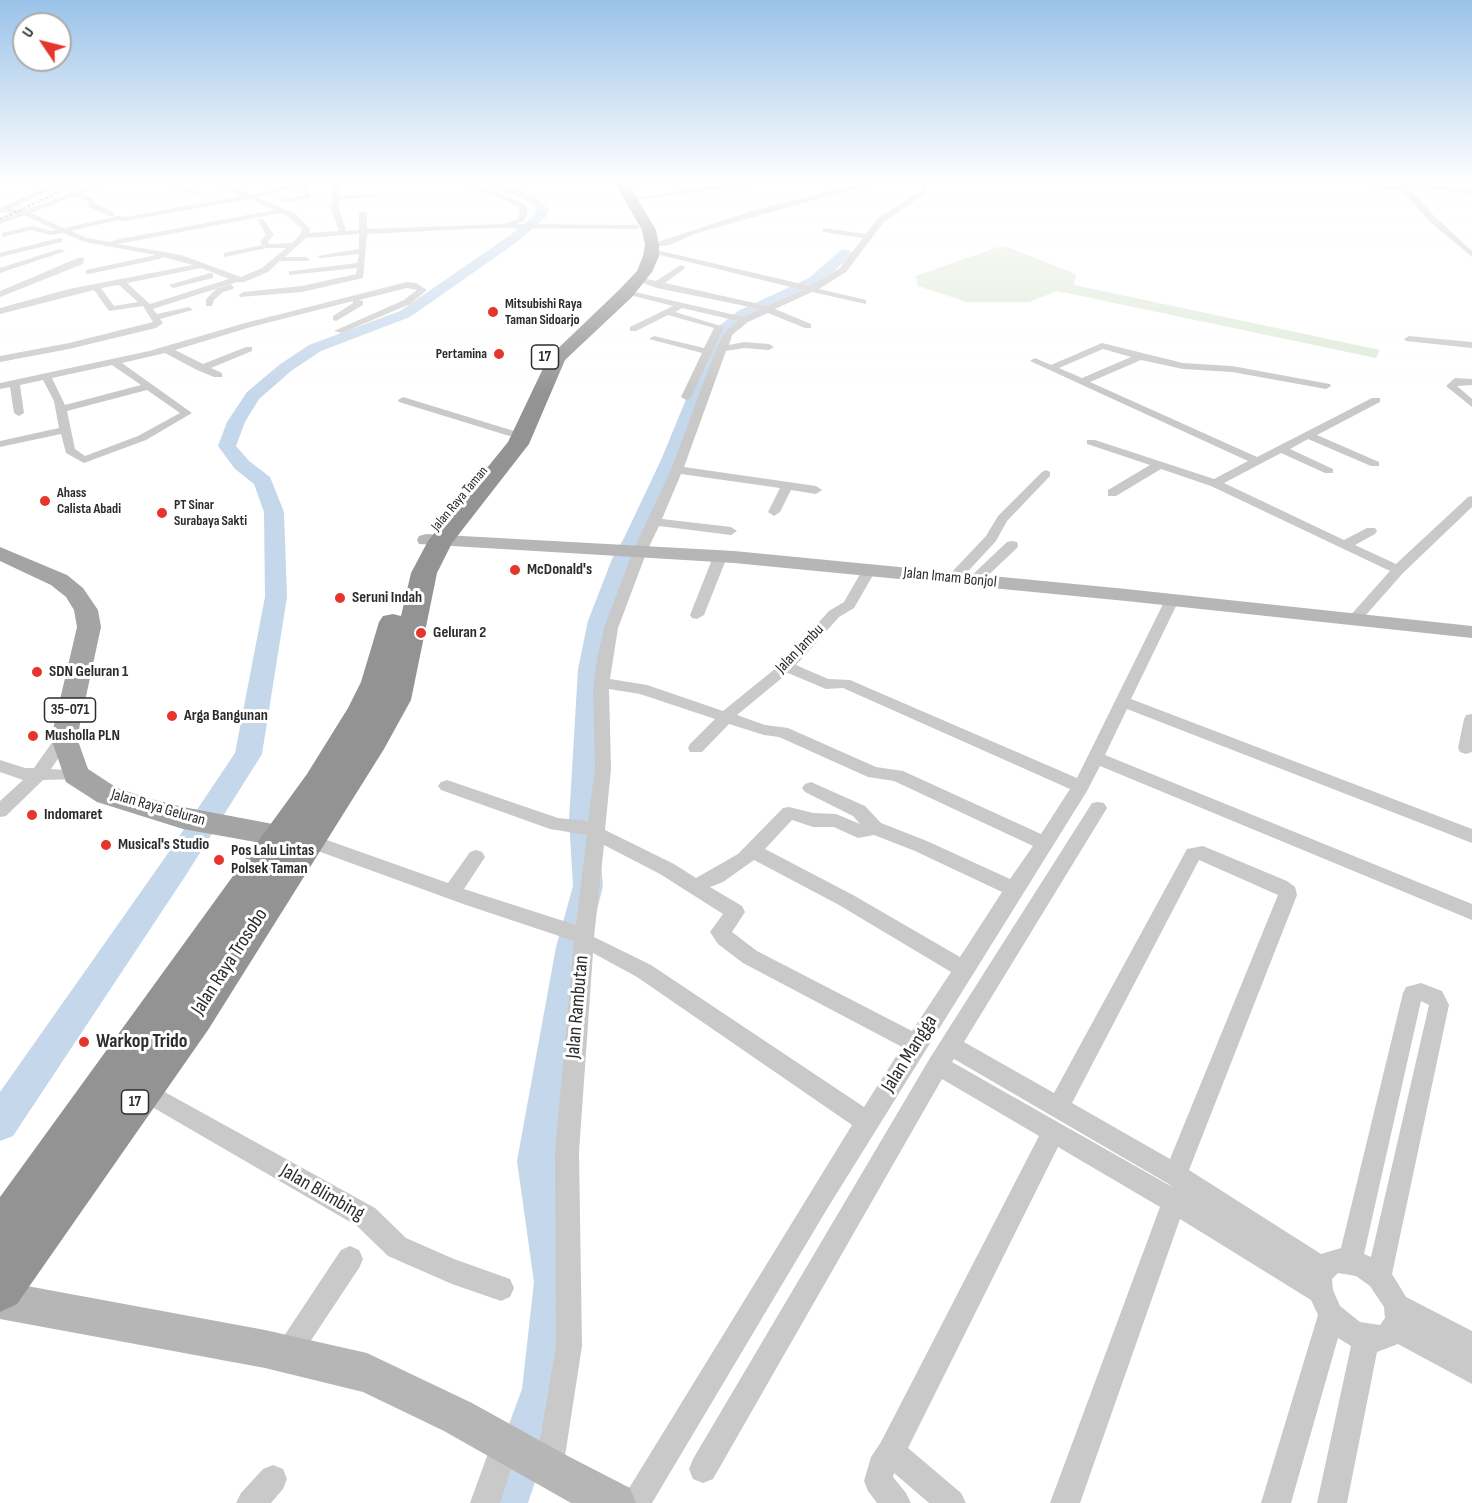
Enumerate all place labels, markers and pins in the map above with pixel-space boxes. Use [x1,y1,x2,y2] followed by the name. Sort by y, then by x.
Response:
[505,296,582,328] place label: Mitsubishi Raya Taman Sidoarjo
[486,305,500,319] marker: Mitsubishi Raya Taman Sidoarjo
[436,346,487,362] place label: Pertamina
[492,347,506,361] marker: Pertamina
[57,485,121,518] place label: Ahass Calista Abadi
[38,494,52,508] marker: Ahass Calista Abadi
[174,497,247,530] place label: PT Sinar Surabaya Sakti
[155,506,169,520] marker: PT Sinar Surabaya Sakti
[527,560,592,580] place label: McDonald's
[508,563,522,577] marker: McDonald's
[352,588,422,608] place label: Seruni Indah
[333,591,347,605] marker: Seruni Indah
[433,623,486,643] place label: Geluran 2
[414,626,428,640] marker: Geluran 2
[49,662,128,682] place label: SDN Geluran 1
[30,665,44,679] marker: SDN Geluran 1
[184,706,268,726] place label: Arga Bangunan
[165,709,179,723] marker: Arga Bangunan
[45,726,120,746] place label: Musholla PLN
[26,729,40,743] marker: Musholla PLN
[44,805,103,825] place label: Indomaret
[25,808,39,822] marker: Indomaret
[118,835,209,855] place label: Musical's Studio
[99,838,113,852] marker: Musical's Studio
[231,841,314,879] place label: Pos Lalu Lintas Polsek Taman
[212,853,226,867] marker: Pos Lalu Lintas Polsek Taman
[96,1030,188,1054] place label: Warkop Trido
[77,1035,91,1049] marker: Warkop Trido

